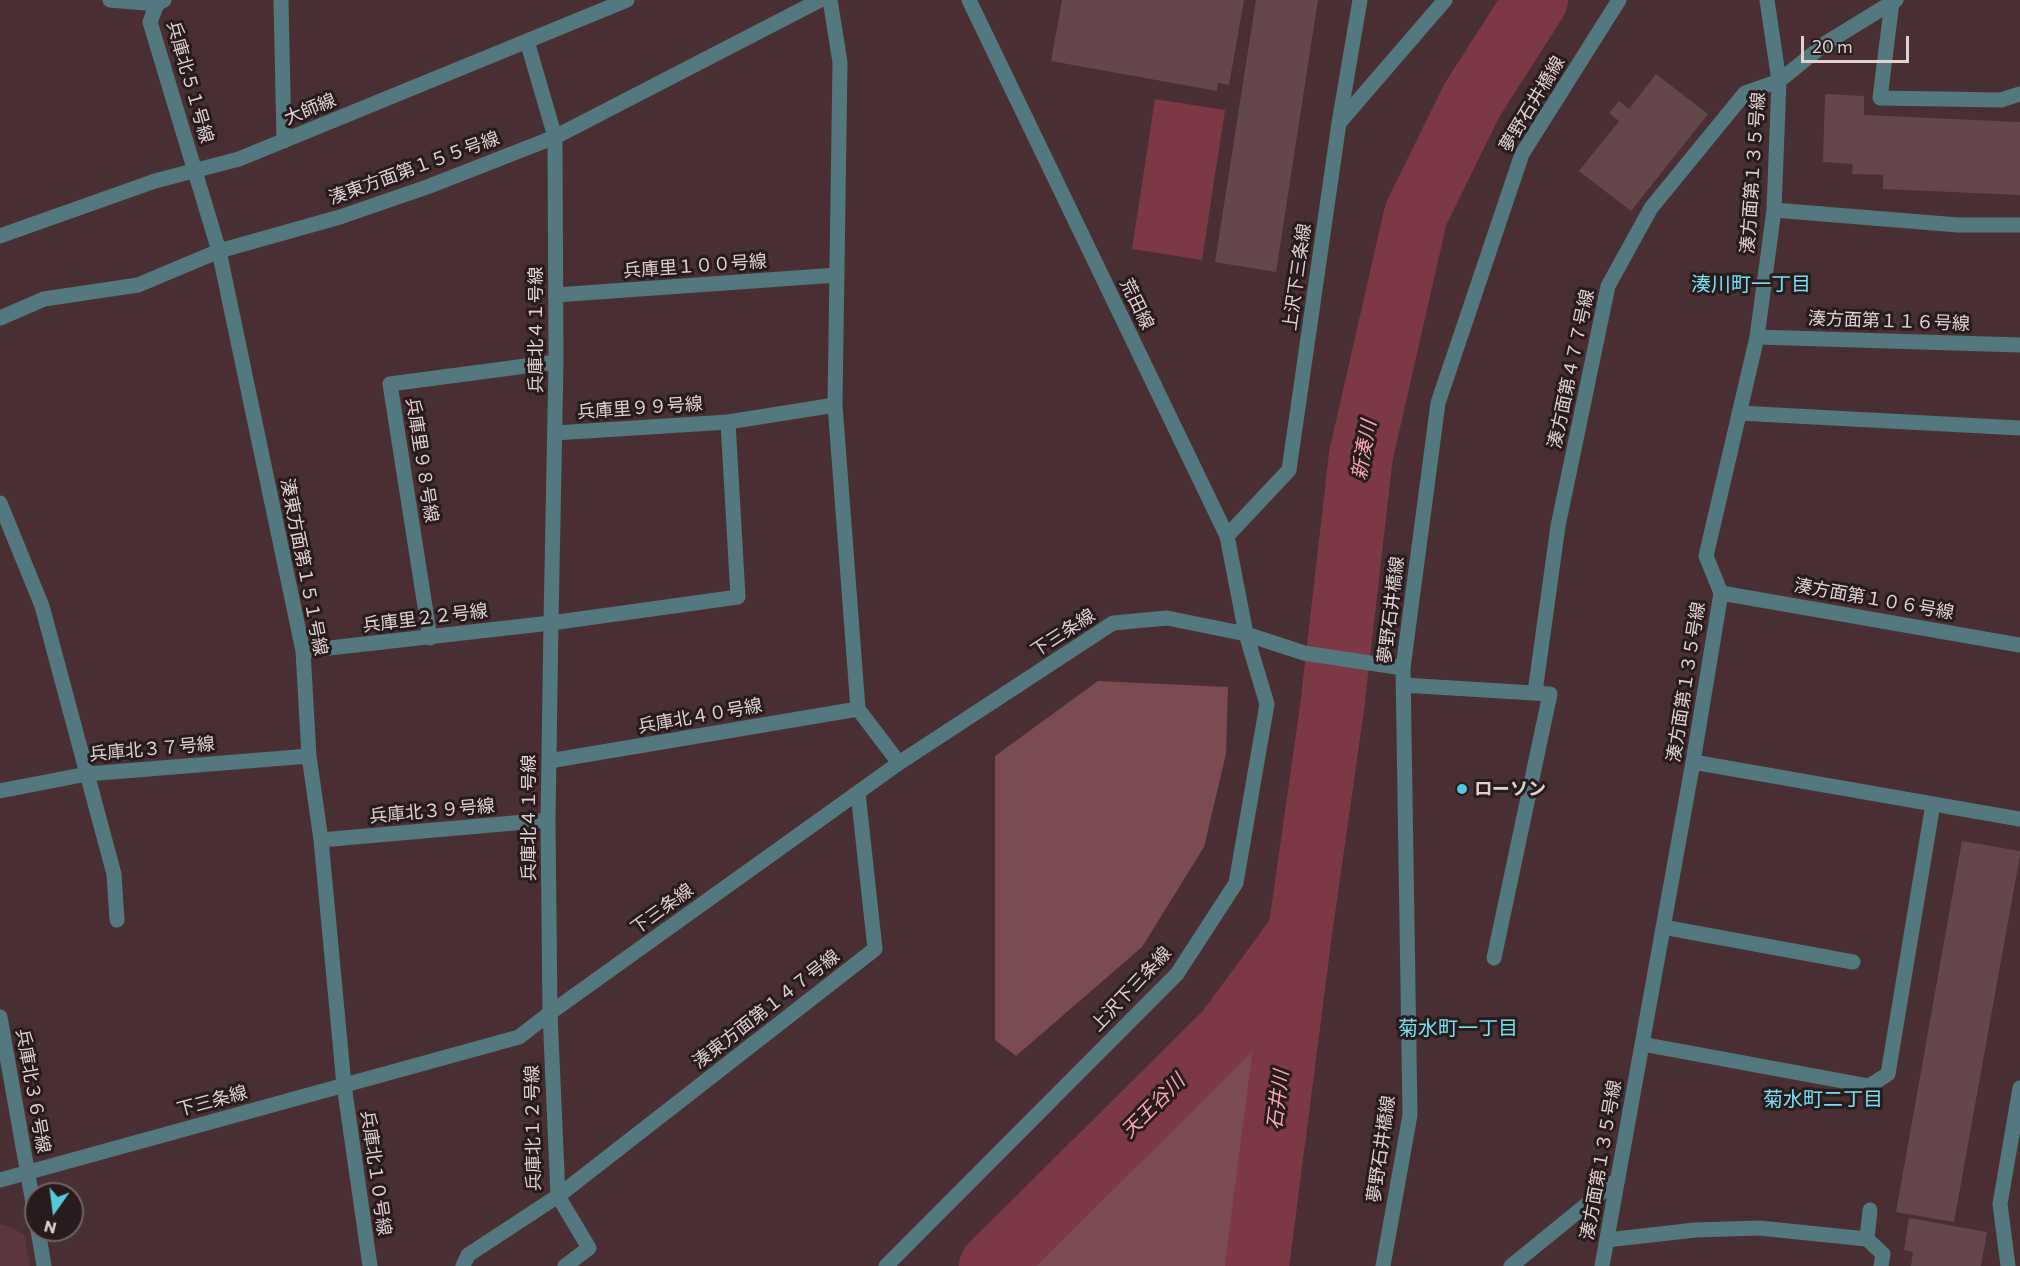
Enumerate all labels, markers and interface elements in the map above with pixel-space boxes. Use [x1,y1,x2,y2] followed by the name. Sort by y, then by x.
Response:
[162,18,218,146] street label: 兵庫北５１号線
[1804,24,1912,62] scale bar
[1812,35,1853,57] text: 20 m
[1495,52,1569,156] street label: 夢野石井橋線
[281,89,339,129] street label: 大師線
[1737,91,1769,255] street label: 湊方面第１３５号線
[326,127,502,209] street label: 湊東方面第１５５号線
[1279,222,1315,332] street label: 上沢下三条線
[622,250,768,282] street label: 兵庫里１００号線
[525,267,547,393] street label: 兵庫北４１号線
[1691,272,1811,296] district label: 湊川町一丁目
[1115,275,1159,333] street label: 荒田線
[1544,288,1598,450] street label: 湊方面第４７７号線
[1808,307,1970,335] street label: 湊方面第１１６号線
[576,393,704,423] street label: 兵庫里９９号線
[401,396,443,524] street label: 兵庫里９８号線
[1347,418,1381,482] water label: 新湊川
[276,477,332,657] street label: 湊東方面第１５１号線
[1374,555,1408,665] street label: 夢野石井橋線
[1792,574,1956,624] street label: 湊方面第１０６号線
[361,600,489,636] street label: 兵庫里２２号線
[1663,600,1709,764] street label: 湊方面第１３５号線
[1027,604,1099,662] street label: 下三条線
[636,694,764,738] street label: 兵庫北４０号線
[88,733,216,765] street label: 兵庫北３７号線
[518,755,540,881] street label: 兵庫北４１号線
[1474,778,1546,800] place label: ローソン
[1455,782,1469,796] marker: ローソン
[368,795,496,827] street label: 兵庫北３９号線
[627,879,697,939] street label: 下三条線
[1086,942,1176,1036] street label: 上沢下三条線
[688,945,844,1073] street label: 湊東方面第１４７号線
[1398,1016,1518,1040] district label: 菊水町一丁目
[11,1027,55,1155] street label: 兵庫北３６号線
[521,1065,545,1191] street label: 兵庫北１２号線
[1116,1069,1190,1143] water label: 天王谷川
[1262,1069,1294,1131] water label: 石井川
[1576,1078,1626,1242] street label: 湊方面第１３５号線
[174,1081,250,1121] street label: 下三条線
[1763,1087,1883,1111] district label: 菊水町二丁目
[1363,1094,1399,1204] street label: 夢野石井橋線
[357,1109,395,1237] street label: 兵庫北１０号線
[24,1182,84,1242] north arrow
[42,1217,58,1239] text: N

